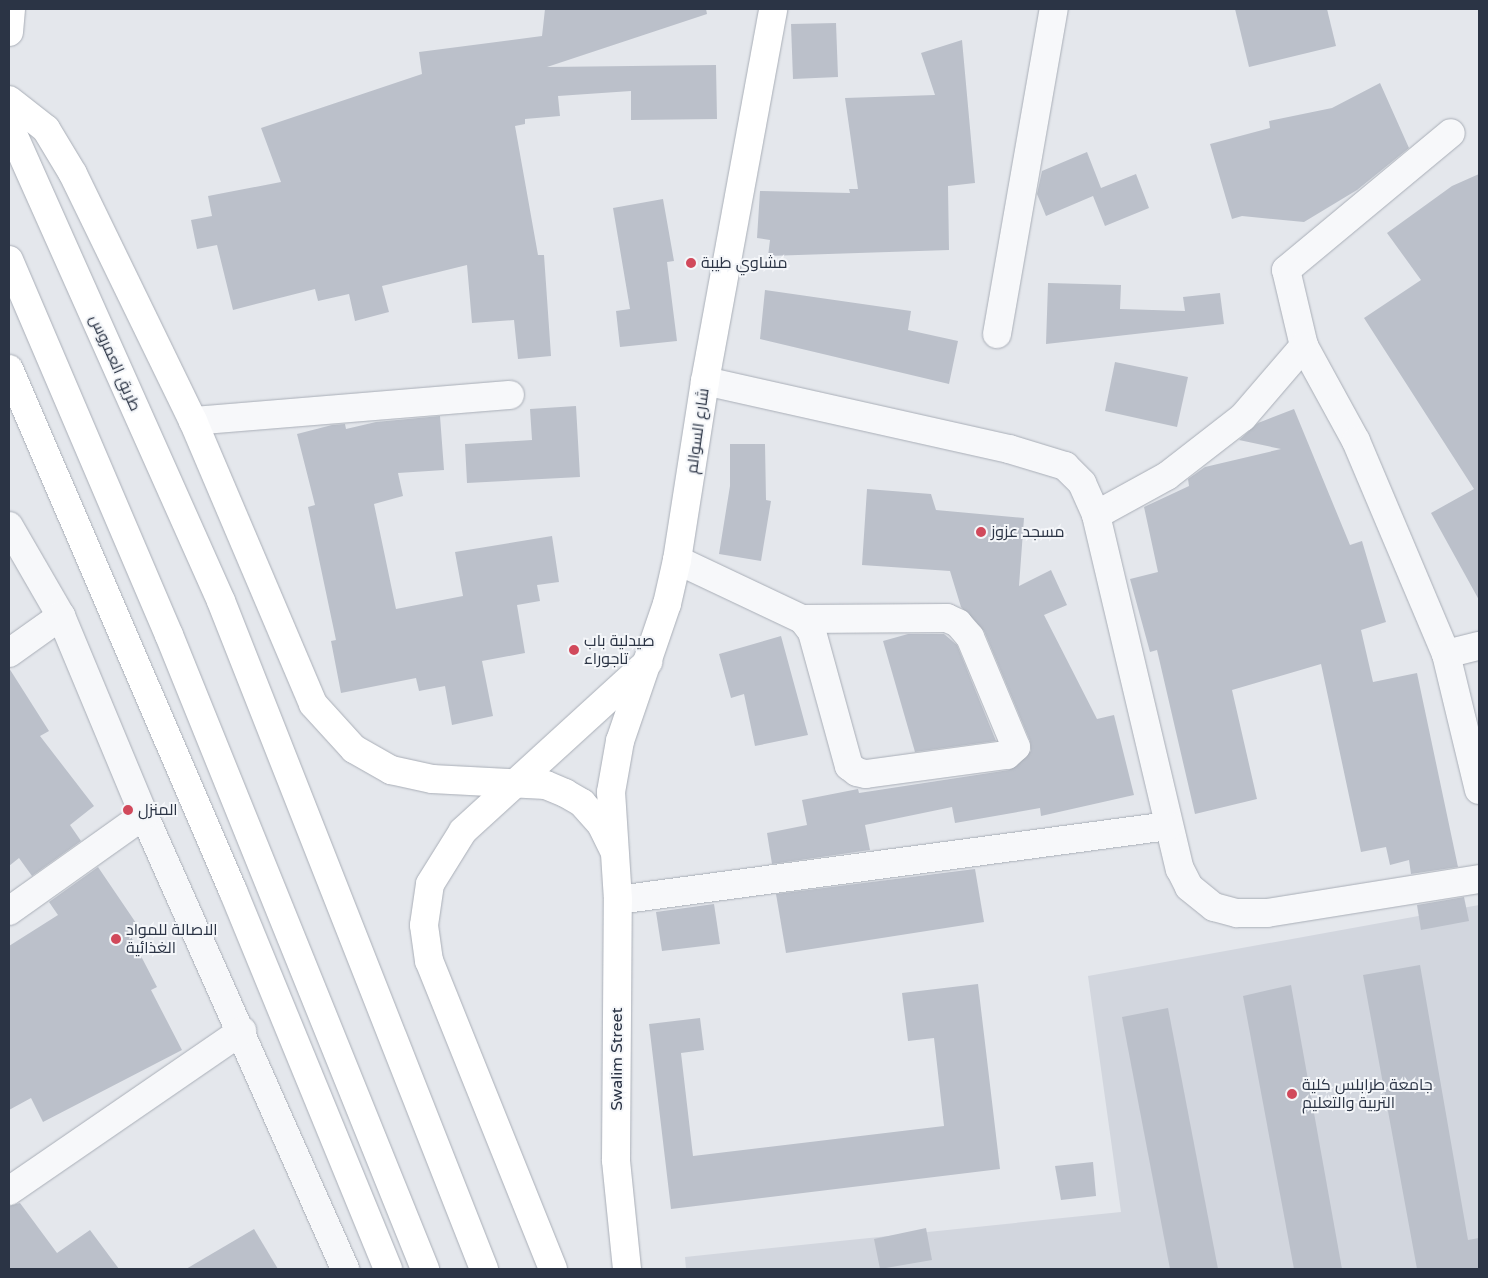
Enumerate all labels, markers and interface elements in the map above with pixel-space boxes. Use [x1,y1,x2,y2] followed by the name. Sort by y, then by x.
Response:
[701,253,788,273] place label: مشاوي طيبة
[685,257,697,269] marker: مشاوي طيبة
[85,312,145,414] street label: طريق العمروس
[683,387,713,475] street label: شارع السوالم
[991,522,1065,542] place label: مسجد عزوز
[975,526,987,538] marker: مسجد عزوز
[584,631,655,669] place label: صيدلية باب تاجوراء
[568,644,580,656] marker: صيدلية باب تاجوراء
[138,800,178,820] place label: المنزل
[122,804,134,816] marker: المنزل
[126,920,218,958] place label: الاصالة للمواد الغذائية
[110,933,122,945] marker: الاصالة للمواد الغذائية
[607,1007,627,1111] street label: Swalim Street
[1302,1075,1433,1113] place label: جامعة طرابلس كلية التربية والتعليم
[1286,1088,1298,1100] marker: جامعة طرابلس كلية التربية والتعليم

